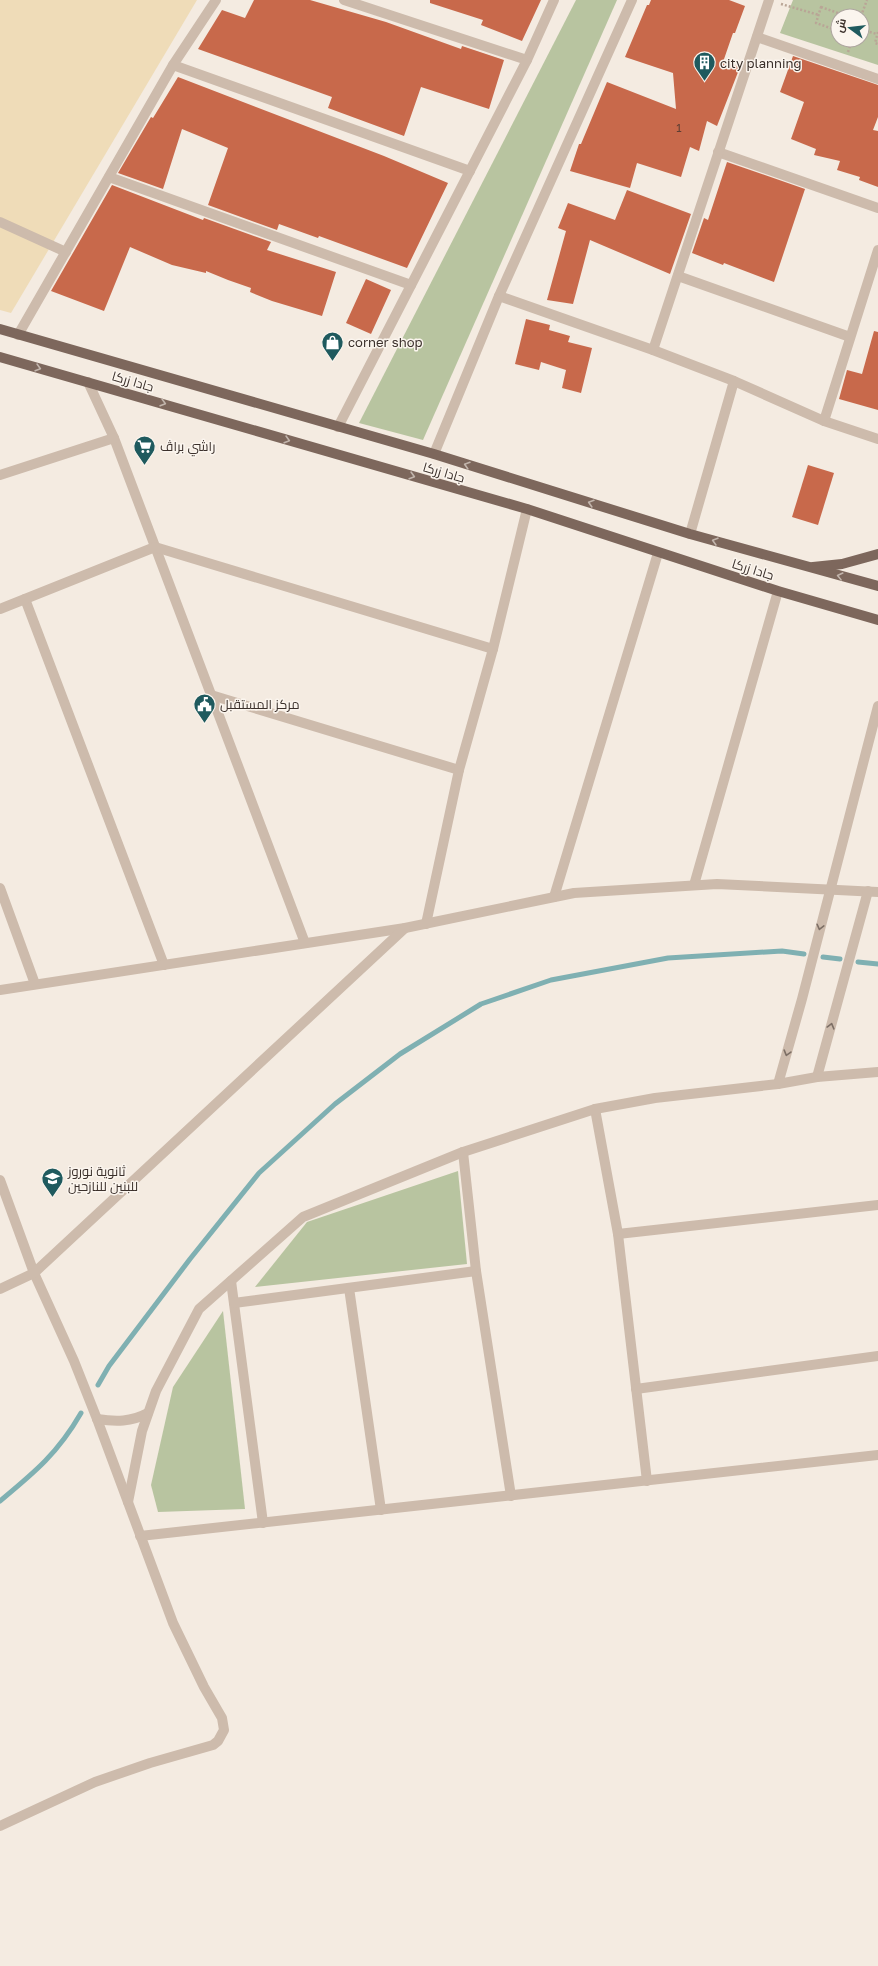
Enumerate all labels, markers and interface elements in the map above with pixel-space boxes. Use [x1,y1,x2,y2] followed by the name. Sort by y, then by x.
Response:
[830,8,870,48] north arrow
[832,17,849,34] text: ش
[691,50,717,83] building icon: city planning
[720,55,802,71] place label: city planning
[676,121,682,134] house number: 1
[319,329,345,362] shop icon: corner shop
[348,334,423,350] place label: corner shop
[34,363,41,372] one-way arrow
[110,367,156,395] street label: جادا زرکا
[159,398,166,407] one-way arrow
[132,433,158,466] supermarket icon: راشي براڤ
[284,435,291,444] one-way arrow
[160,438,215,457] place label: راشي براڤ
[421,458,467,486] street label: جادا زرکا
[463,461,470,469] one-way arrow
[408,471,415,480] one-way arrow
[587,499,594,508] one-way arrow
[712,538,718,546] one-way arrow
[730,555,776,583] street label: جادا زرکا
[837,573,843,581] one-way arrow
[191,691,217,724] public building icon: مركز المستقبل
[220,696,300,712] place label: مركز المستقبل
[816,924,825,931] one-way arrow
[826,1023,835,1030] one-way arrow
[783,1049,792,1056] one-way arrow
[67,1163,138,1194] place label: ثانوية نوروز للبنين للنازحين
[39,1165,65,1198] school or university icon: ثانوية نوروز للبنين للنازحين

